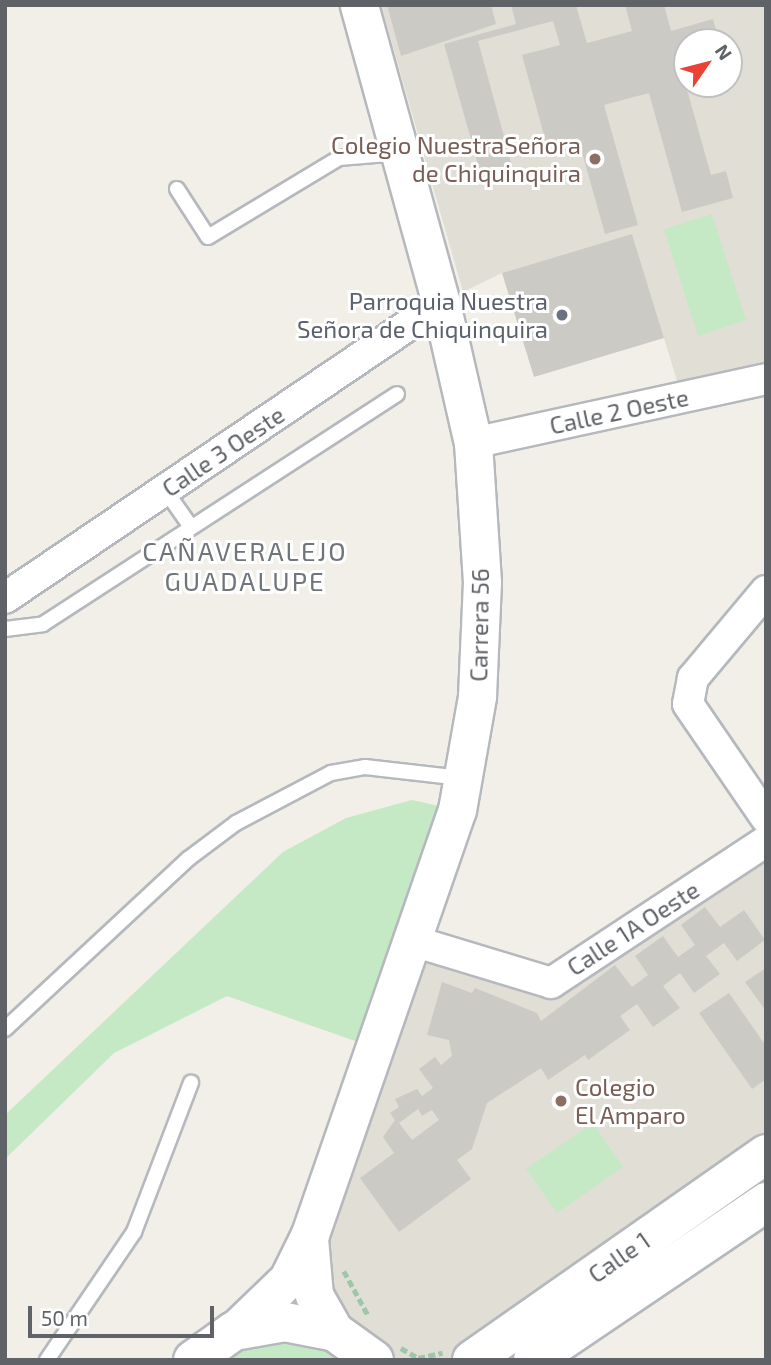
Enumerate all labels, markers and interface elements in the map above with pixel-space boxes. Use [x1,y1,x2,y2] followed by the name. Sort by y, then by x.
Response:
[673,28,743,98] north arrow
[711,40,737,64] text: N
[331,131,581,187] place label: Colegio NuestraSeñora de Chiquinquira
[587,151,603,167] marker: Colegio NuestraSeñora de Chiquinquira
[297,287,548,343] place label: Parroquia Nuestra Señora de Chiquinquira
[554,307,570,323] marker: Parroquia Nuestra Señora de Chiquinquira
[547,382,691,440] street label: Calle 2 Oeste
[156,400,290,502] street label: Calle 3 Oeste
[144,535,346,596] district label: CAÑAVERALEJO GUADALUPE
[464,568,494,682] street label: Carrera 56
[561,874,705,982] street label: Calle 1A Oeste
[575,1073,687,1129] place label: Colegio El Amparo
[553,1093,569,1109] marker: Colegio El Amparo
[583,1225,655,1289] street label: Calle 1
[32,1292,217,1336] scale bar
[41,1305,88,1330] text: 50 m

